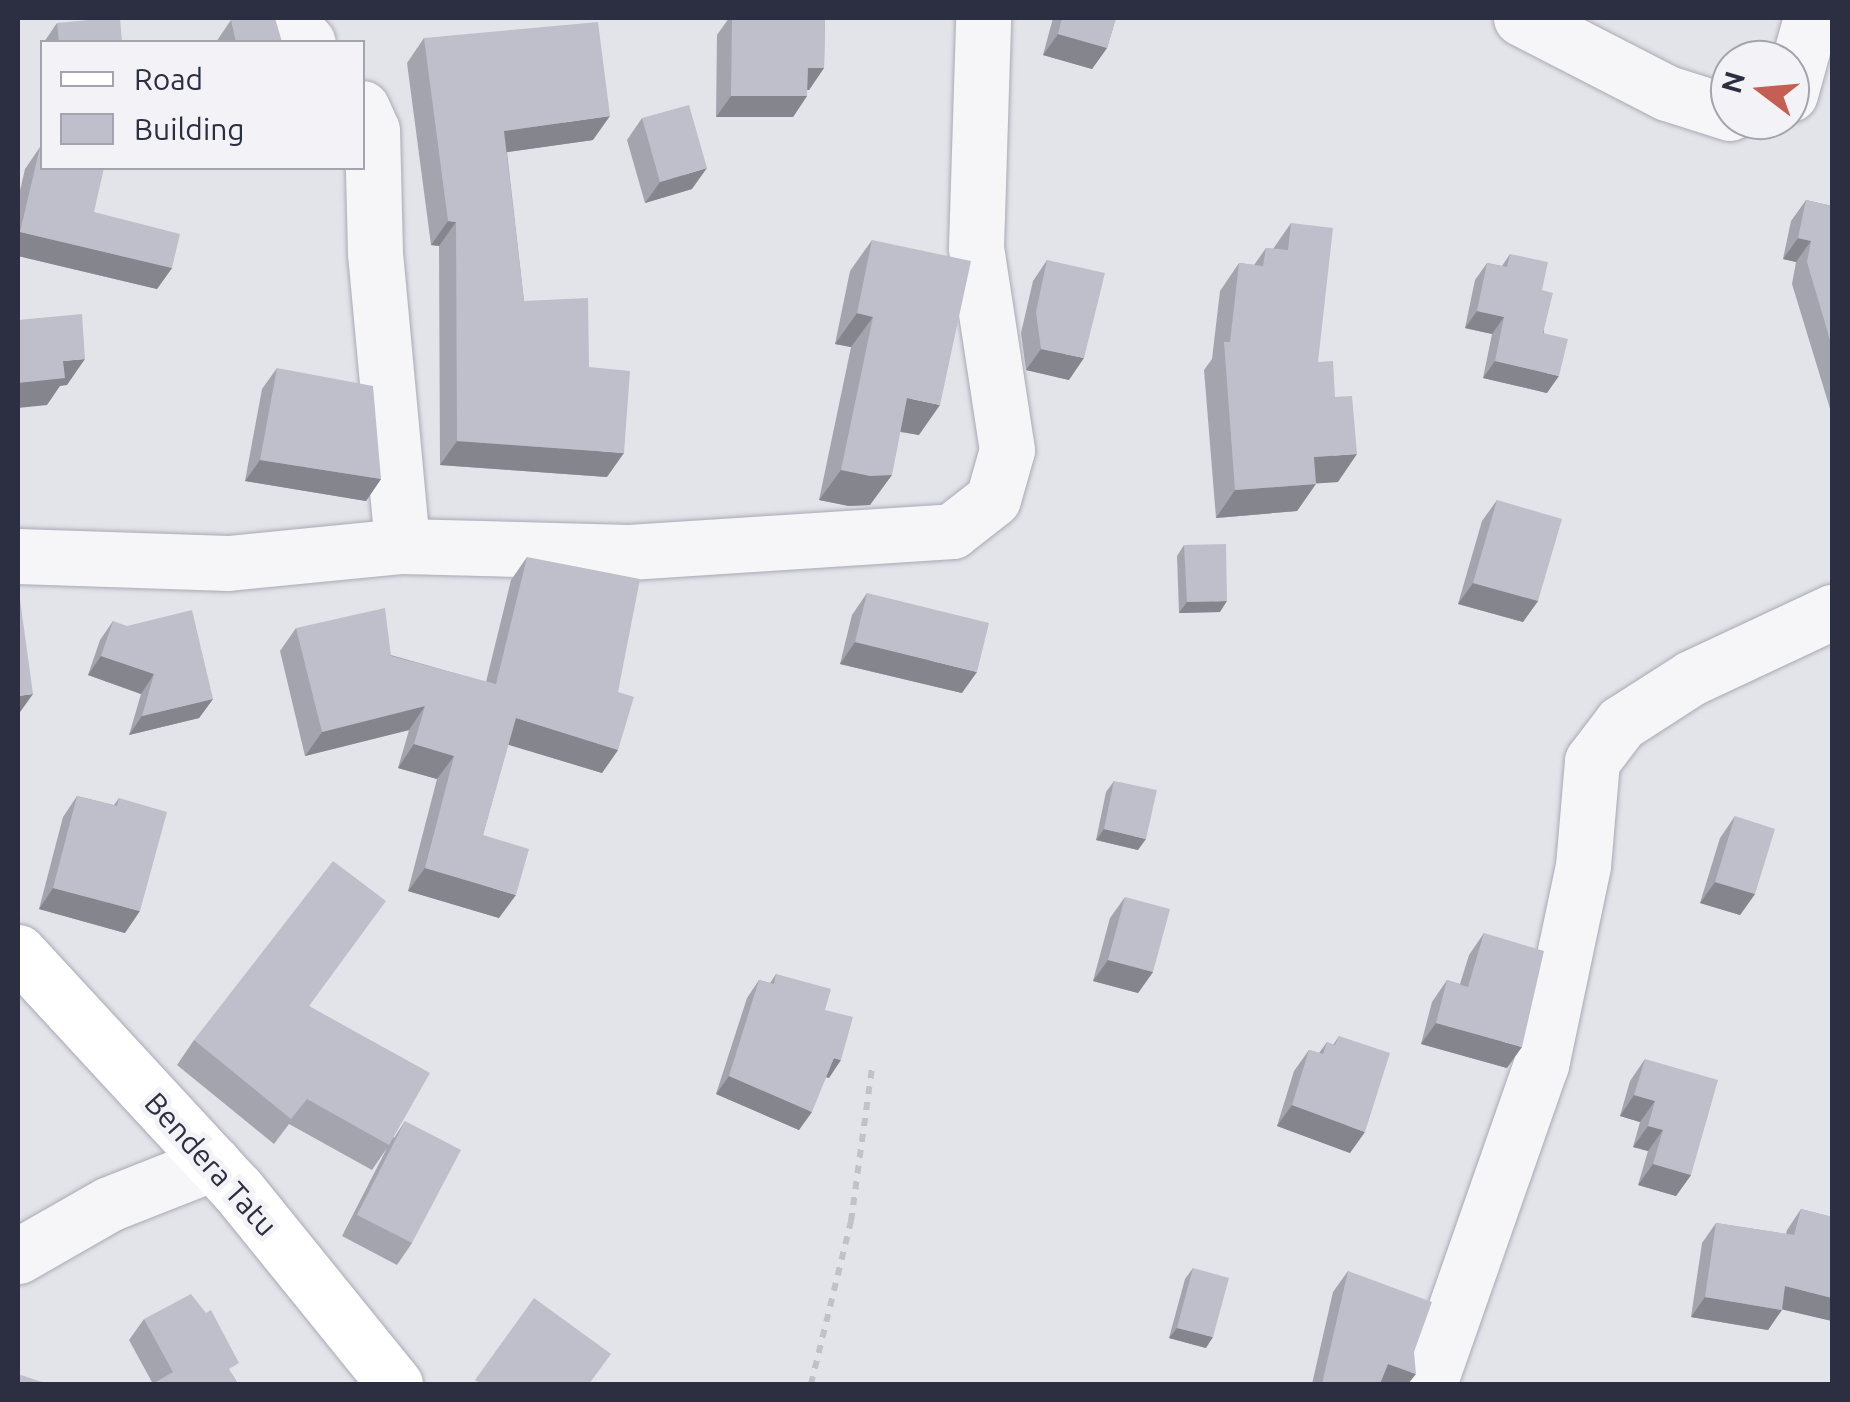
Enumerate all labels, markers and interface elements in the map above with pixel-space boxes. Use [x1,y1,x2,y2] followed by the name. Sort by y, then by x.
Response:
[40,40,365,170] legend
[1710,40,1810,140] north arrow
[134,62,203,96] text: Road
[1715,68,1750,96] text: N
[134,112,245,146] text: Building
[137,1085,285,1243] street label: Bendera Tatu

